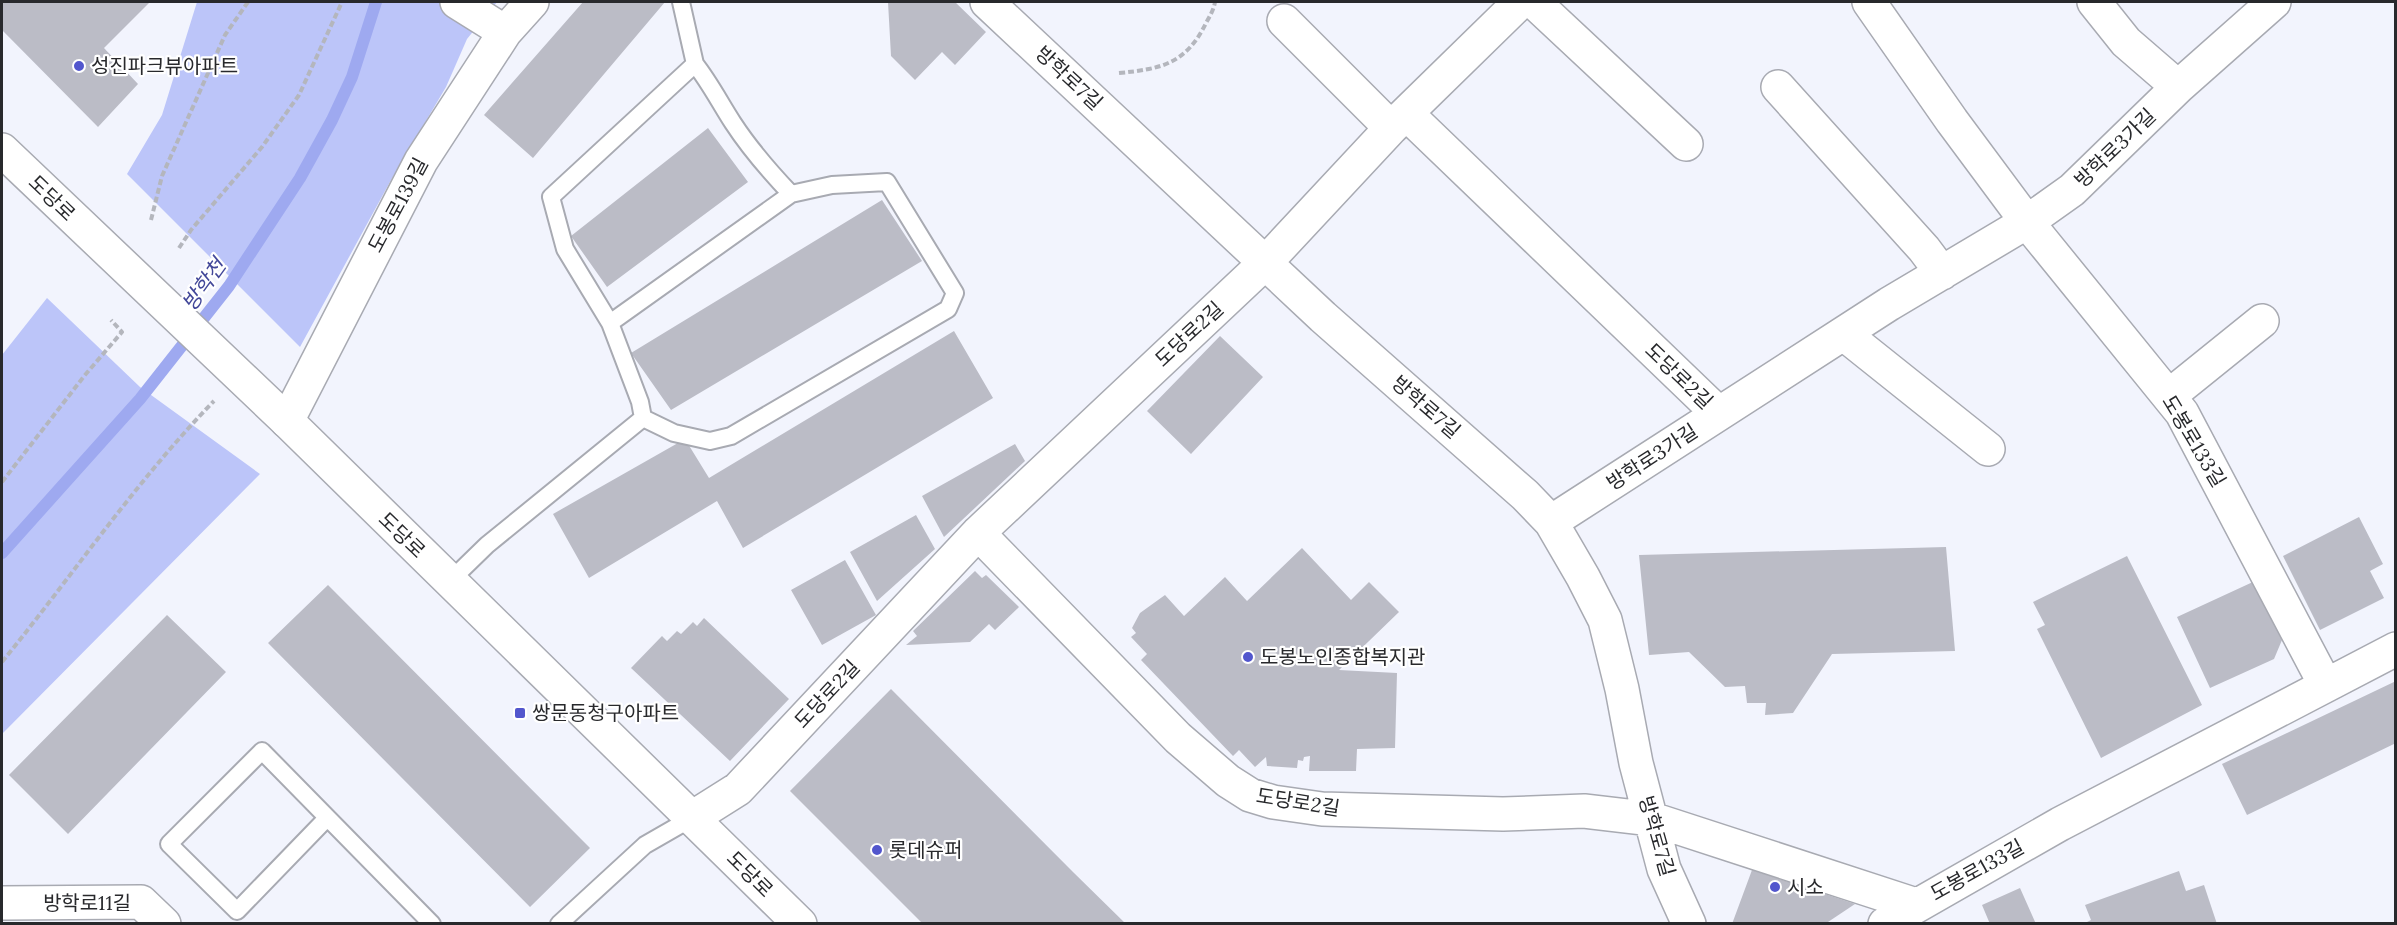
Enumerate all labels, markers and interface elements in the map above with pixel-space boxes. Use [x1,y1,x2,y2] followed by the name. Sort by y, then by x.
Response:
[1031,40,1108,115] street label: 방학로7길
[91,53,238,78] place label: 성진파크뷰아파트
[72,59,86,73] marker: 성진파크뷰아파트
[2069,103,2160,192] street label: 방학로3가길
[362,153,433,256] street label: 도봉로139길
[24,169,81,226] street label: 도당로
[176,251,233,316] water label: 방학천
[1149,296,1228,372] street label: 도당로2길
[1640,337,1718,414] street label: 도당로2길
[1387,370,1466,443] street label: 방학로7길
[2157,390,2232,491] street label: 도봉로133길
[1602,418,1702,495] street label: 방학로3가길
[374,506,431,563] street label: 도당로
[1260,644,1426,669] place label: 도봉노인종합복지관
[1241,650,1255,664] marker: 도봉노인종합복지관
[789,654,865,733] street label: 도당로2길
[532,700,679,725] place label: 쌍문동청구아파트
[513,706,527,720] marker: 쌍문동청구아파트
[1254,783,1342,820] street label: 도당로2길
[1634,793,1681,879] street label: 방학로7길
[1926,834,2028,906] street label: 도봉로133길
[889,837,963,862] place label: 롯데슈퍼
[870,843,884,857] marker: 롯데슈퍼
[722,845,779,902] street label: 도당로
[1787,874,1824,899] place label: 시소
[1768,880,1782,894] marker: 시소
[43,890,131,915] street label: 방학로11길

